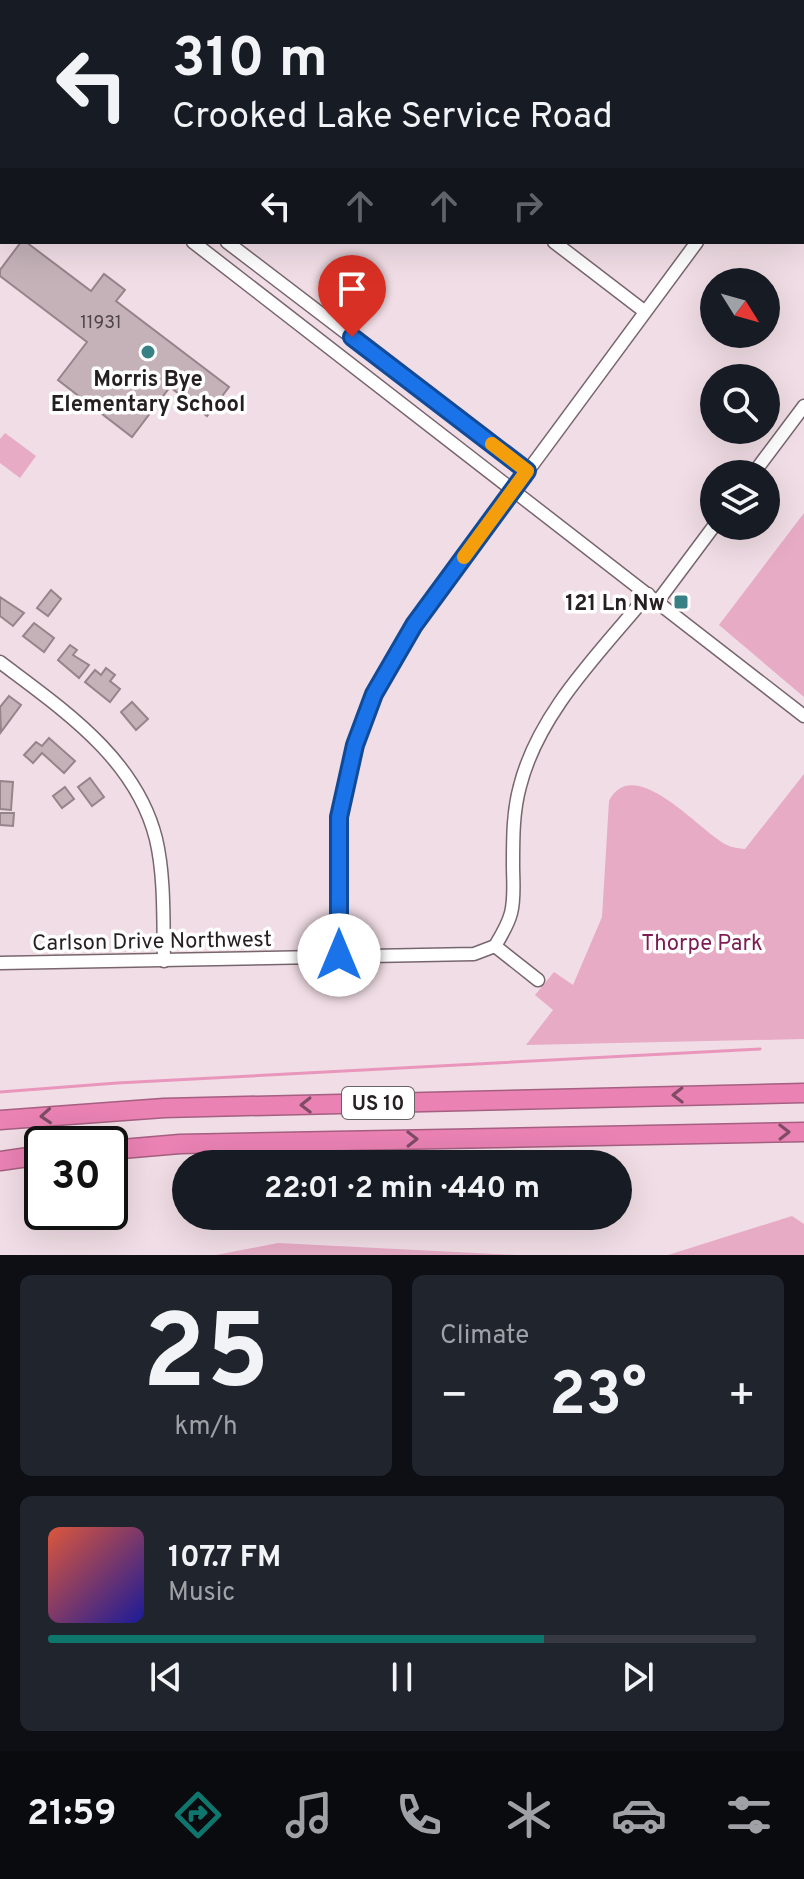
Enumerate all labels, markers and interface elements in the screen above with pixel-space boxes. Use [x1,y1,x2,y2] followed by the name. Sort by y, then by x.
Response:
[172,26,328,96] text: 310 m
[40,32,144,136] icon: left
[172,95,613,141] text: Crooked Lake Service Road
[254,184,298,228] icon: left
[338,184,382,228] icon: ahead
[422,184,466,228] icon: ahead
[506,184,550,228] icon: right
[318,255,386,337] pin
[330,267,374,311] icon: arrive
[700,268,780,348] north arrow
[700,268,780,540] map controls
[80,312,122,335] house number: 11931
[139,343,157,361] marker: Morris Bye Elementary School
[700,364,780,444] button: search
[51,367,245,419] place label: Morris Bye Elementary School
[700,460,780,540] button: layers
[565,591,665,618] place label: 121 Ln Nw
[672,593,690,611] marker: 121 Ln Nw
[297,913,381,997] position arrow
[32,927,272,958] street label: Carlson Drive Northwest
[641,931,763,958] park label: Thorpe Park
[342,1087,414,1119] road number: US 10
[671,1087,684,1104] one-way arrow
[299,1096,312,1113] one-way arrow
[39,1107,52,1124] one-way arrow
[778,1123,791,1141] one-way arrow
[24,1126,128,1230] speed limit sign: 30
[406,1130,419,1147] one-way arrow
[264,1171,540,1208] text: 22:01 · 2 min · 440 m
[142,1293,270,1425] text: 25
[440,1320,529,1353] text: Climate
[549,1360,647,1436] text: 23°
[440,1370,468,1426] text: −
[728,1370,756,1426] text: +
[174,1411,238,1444] text: km/h
[168,1540,281,1577] text: 107.7 FM
[168,1577,235,1610] text: Music
[144,1655,188,1699] icon: previous
[380,1655,424,1699] icon: pause
[616,1655,660,1699] icon: next
[170,1787,226,1843] icon: directions
[281,1787,337,1843] icon: music
[391,1787,447,1843] icon: phone
[501,1787,557,1843] icon: climate
[611,1787,667,1843] icon: car
[721,1787,777,1843] icon: filters
[27,1792,116,1838] text: 21:59

